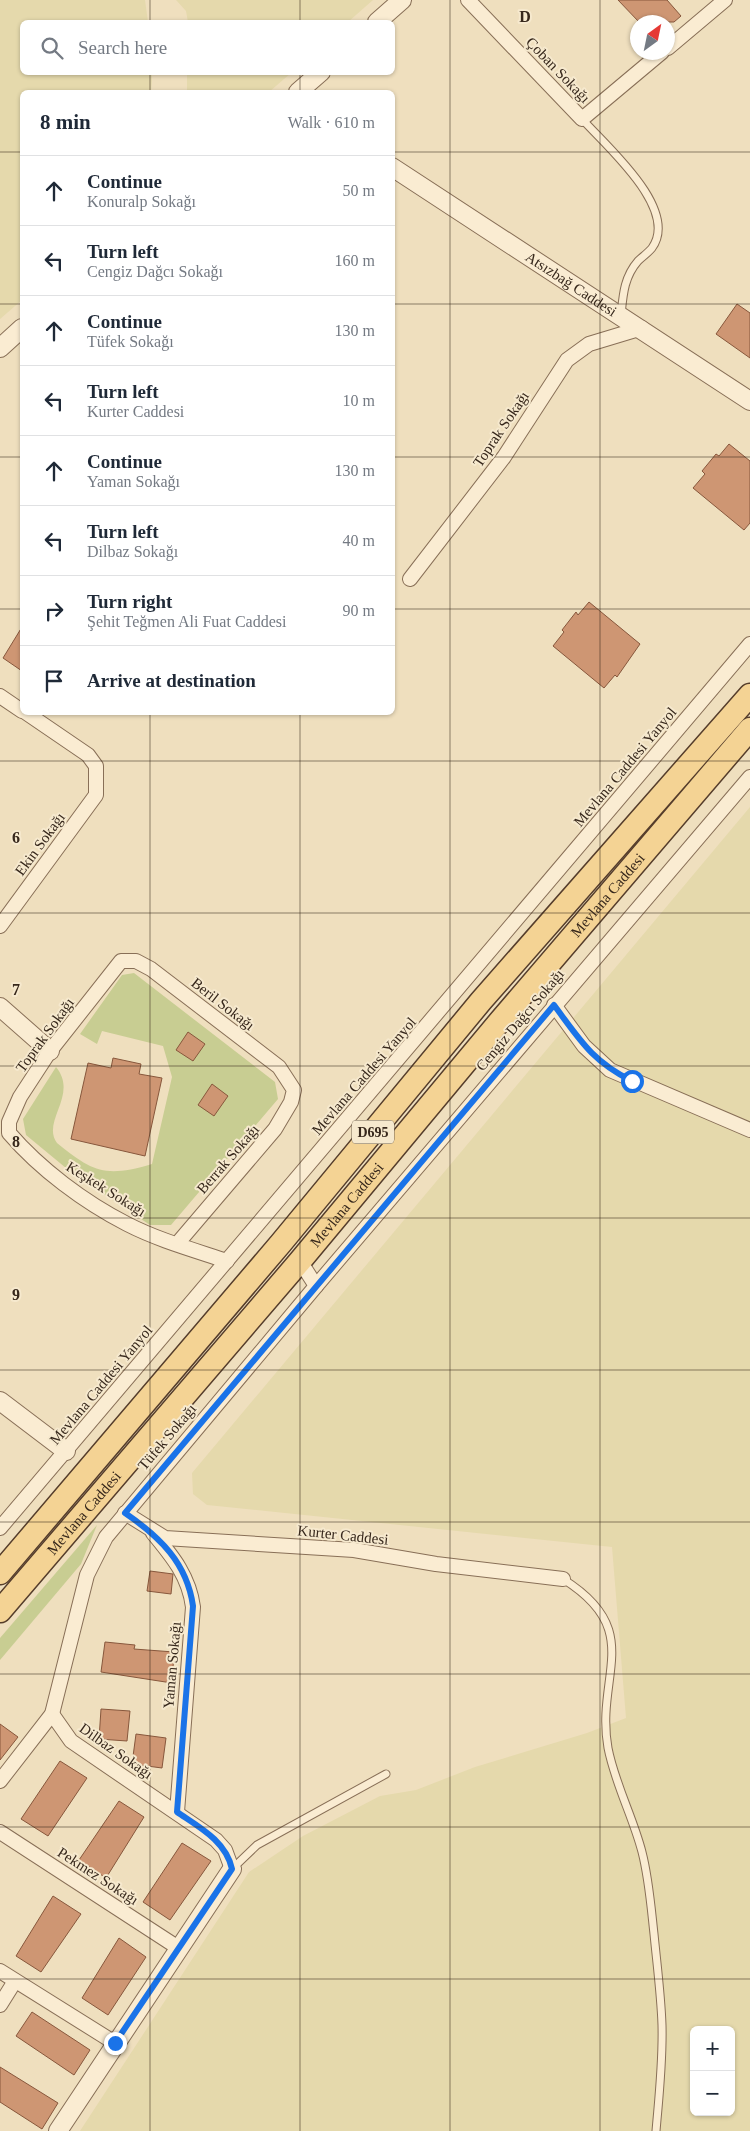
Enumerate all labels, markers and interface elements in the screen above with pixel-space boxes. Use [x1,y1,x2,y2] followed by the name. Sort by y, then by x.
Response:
[519,8,531,25] text: D
[630,15,675,60] north arrow
[20,20,395,75] search box
[38,34,66,62] icon: search
[523,34,593,106] street label: Çoban Sokağı
[78,37,167,58] text: Search here
[40,110,91,134] text: 8 min
[288,114,375,131] text: Walk · 610 m
[87,171,162,192] text: Continue
[40,177,68,205] icon: ahead
[343,182,375,199] text: 50 m
[87,193,196,210] text: Konuralp Sokağı
[87,241,159,262] text: Turn left
[40,247,68,275] icon: left
[523,249,620,320] street label: Atsızbağ Caddesi
[335,252,375,269] text: 160 m
[87,263,223,280] text: Cengiz Dağcı Sokağı
[87,311,162,332] text: Continue
[40,317,68,345] icon: ahead
[335,322,375,339] text: 130 m
[87,333,174,350] text: Tüfek Sokağı
[87,381,159,402] text: Turn left
[40,387,68,415] icon: left
[470,388,532,470] street label: Toprak Sokağı
[343,392,375,409] text: 10 m
[87,403,184,420] text: Kurter Caddesi
[87,451,162,472] text: Continue
[40,457,68,485] icon: ahead
[335,462,375,479] text: 130 m
[87,473,180,490] text: Yaman Sokağı
[87,521,159,542] text: Turn left
[40,527,68,555] icon: left
[343,532,375,549] text: 40 m
[87,543,178,560] text: Dilbaz Sokağı
[87,591,172,612] text: Turn right
[40,597,68,625] icon: right
[343,602,375,619] text: 90 m
[87,613,286,630] text: Şehit Teğmen Ali Fuat Caddesi
[40,667,68,695] icon: arrive
[87,670,256,691] text: Arrive at destination
[571,704,679,830] street label: Mevlana Caddesi Yanyol
[12,809,68,879] street label: Ekin Sokağı
[12,829,20,846] text: 6
[568,850,648,940] street label: Mevlana Caddesi
[473,966,567,1074] street label: Cengiz Dağcı Sokağı
[188,974,258,1034] street label: Beril Sokağı
[12,981,20,998] text: 7
[13,995,77,1075] street label: Toprak Sokağı
[309,1014,419,1138] street label: Mevlana Caddesi Yanyol
[621,1070,644,1093] route start
[352,1120,394,1144] road number: D695
[194,1121,262,1197] street label: Berrak Sokağı
[12,1133,20,1150] text: 8
[63,1158,149,1220] street label: Keşkek Sokağı
[307,1160,386,1250] street label: Mevlana Caddesi
[12,1286,20,1303] text: 9
[47,1322,155,1448] street label: Mevlana Caddesi Yanyol
[135,1401,199,1473] street label: Tüfek Sokağı
[44,1468,124,1558] street label: Mevlana Caddesi
[297,1522,389,1548] street label: Kurter Caddesi
[160,1621,184,1709] street label: Yaman Sokağı
[76,1720,156,1782] street label: Dilbaz Sokağı
[55,1844,141,1908] street label: Pekmez Sokağı
[690,2026,735,2116] map controls
[690,2026,735,2071] button: +
[104,2032,127,2055] route end
[690,2071,735,2116] button: −

